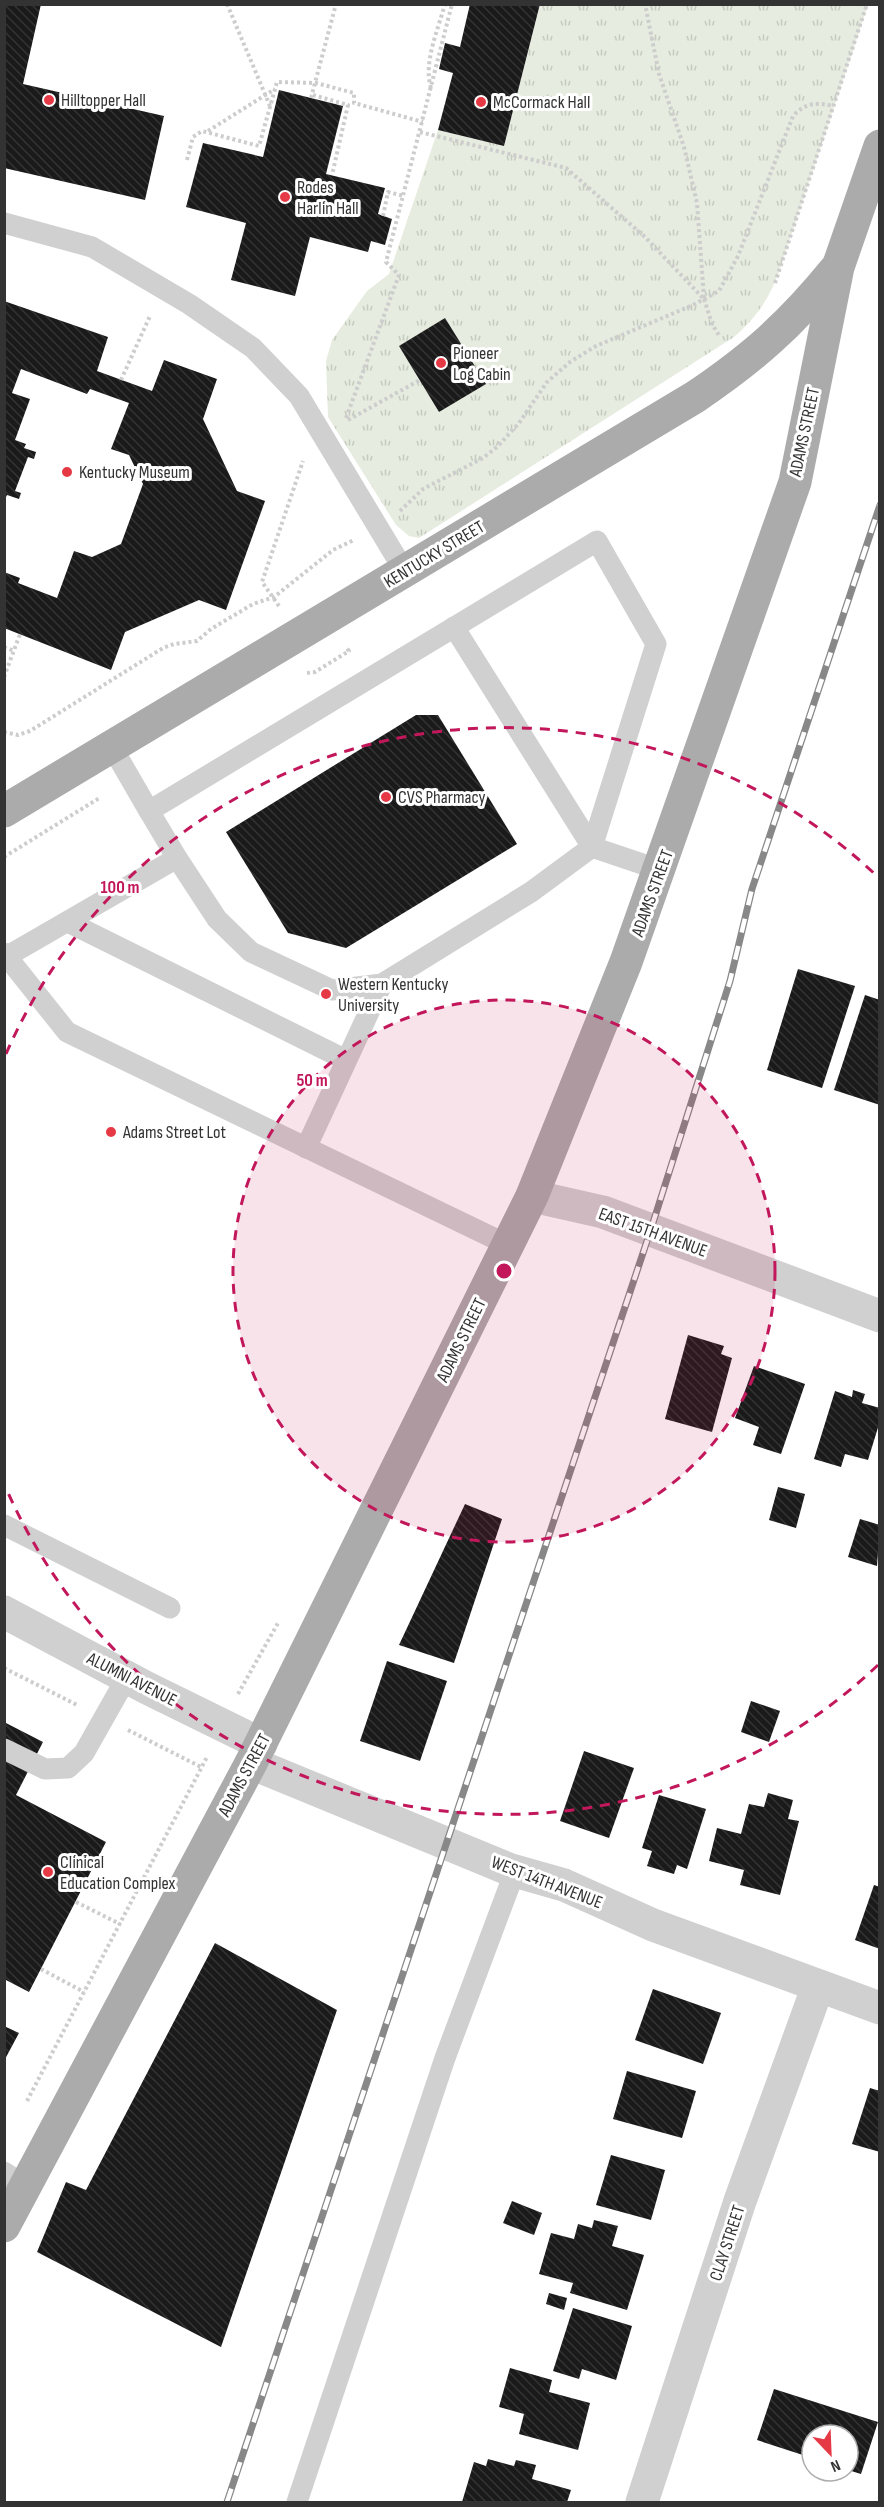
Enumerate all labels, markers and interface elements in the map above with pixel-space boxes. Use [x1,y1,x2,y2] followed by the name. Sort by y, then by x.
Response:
[61,90,146,111] place label: Hilltopper Hall
[493,92,590,113] place label: McCormack Hall
[42,93,56,107] marker: Hilltopper Hall
[474,95,488,109] marker: McCormack Hall
[297,177,359,219] place label: Rodes Harlin Hall
[278,190,292,204] marker: Rodes Harlin Hall
[453,343,511,385] place label: Pioneer Log Cabin
[434,356,448,370] marker: Pioneer Log Cabin
[785,386,824,480] street label: ADAMS STREET
[79,462,190,483] place label: Kentucky Museum
[60,465,74,479] marker: Kentucky Museum
[380,516,488,593] street label: KENTUCKY STREET
[398,787,485,808] place label: CVS Pharmacy
[379,790,393,804] marker: CVS Pharmacy
[627,847,678,940] street label: ADAMS STREET
[101,877,140,898] text: 100 m
[338,974,448,1016] place label: Western Kentucky University
[319,987,333,1001] marker: Western Kentucky University
[296,1070,328,1091] text: 50 m
[122,1122,227,1143] place label: Adams Street Lot
[104,1125,118,1139] marker: Adams Street Lot
[596,1203,710,1262] street label: EAST 15TH AVENUE
[494,1261,514,1281] centre of rings
[432,1295,491,1386] street label: ADAMS STREET
[83,1647,180,1711] street label: ALUMNI AVENUE
[213,1730,275,1821] street label: ADAMS STREET
[60,1852,176,1894] place label: Clinical Education Complex
[488,1852,605,1913] street label: WEST 14TH AVENUE
[41,1865,55,1879] marker: Clinical Education Complex
[705,2203,750,2284] street label: CLAY STREET
[800,2423,860,2483] north arrow
[828,2455,843,2476] text: N

